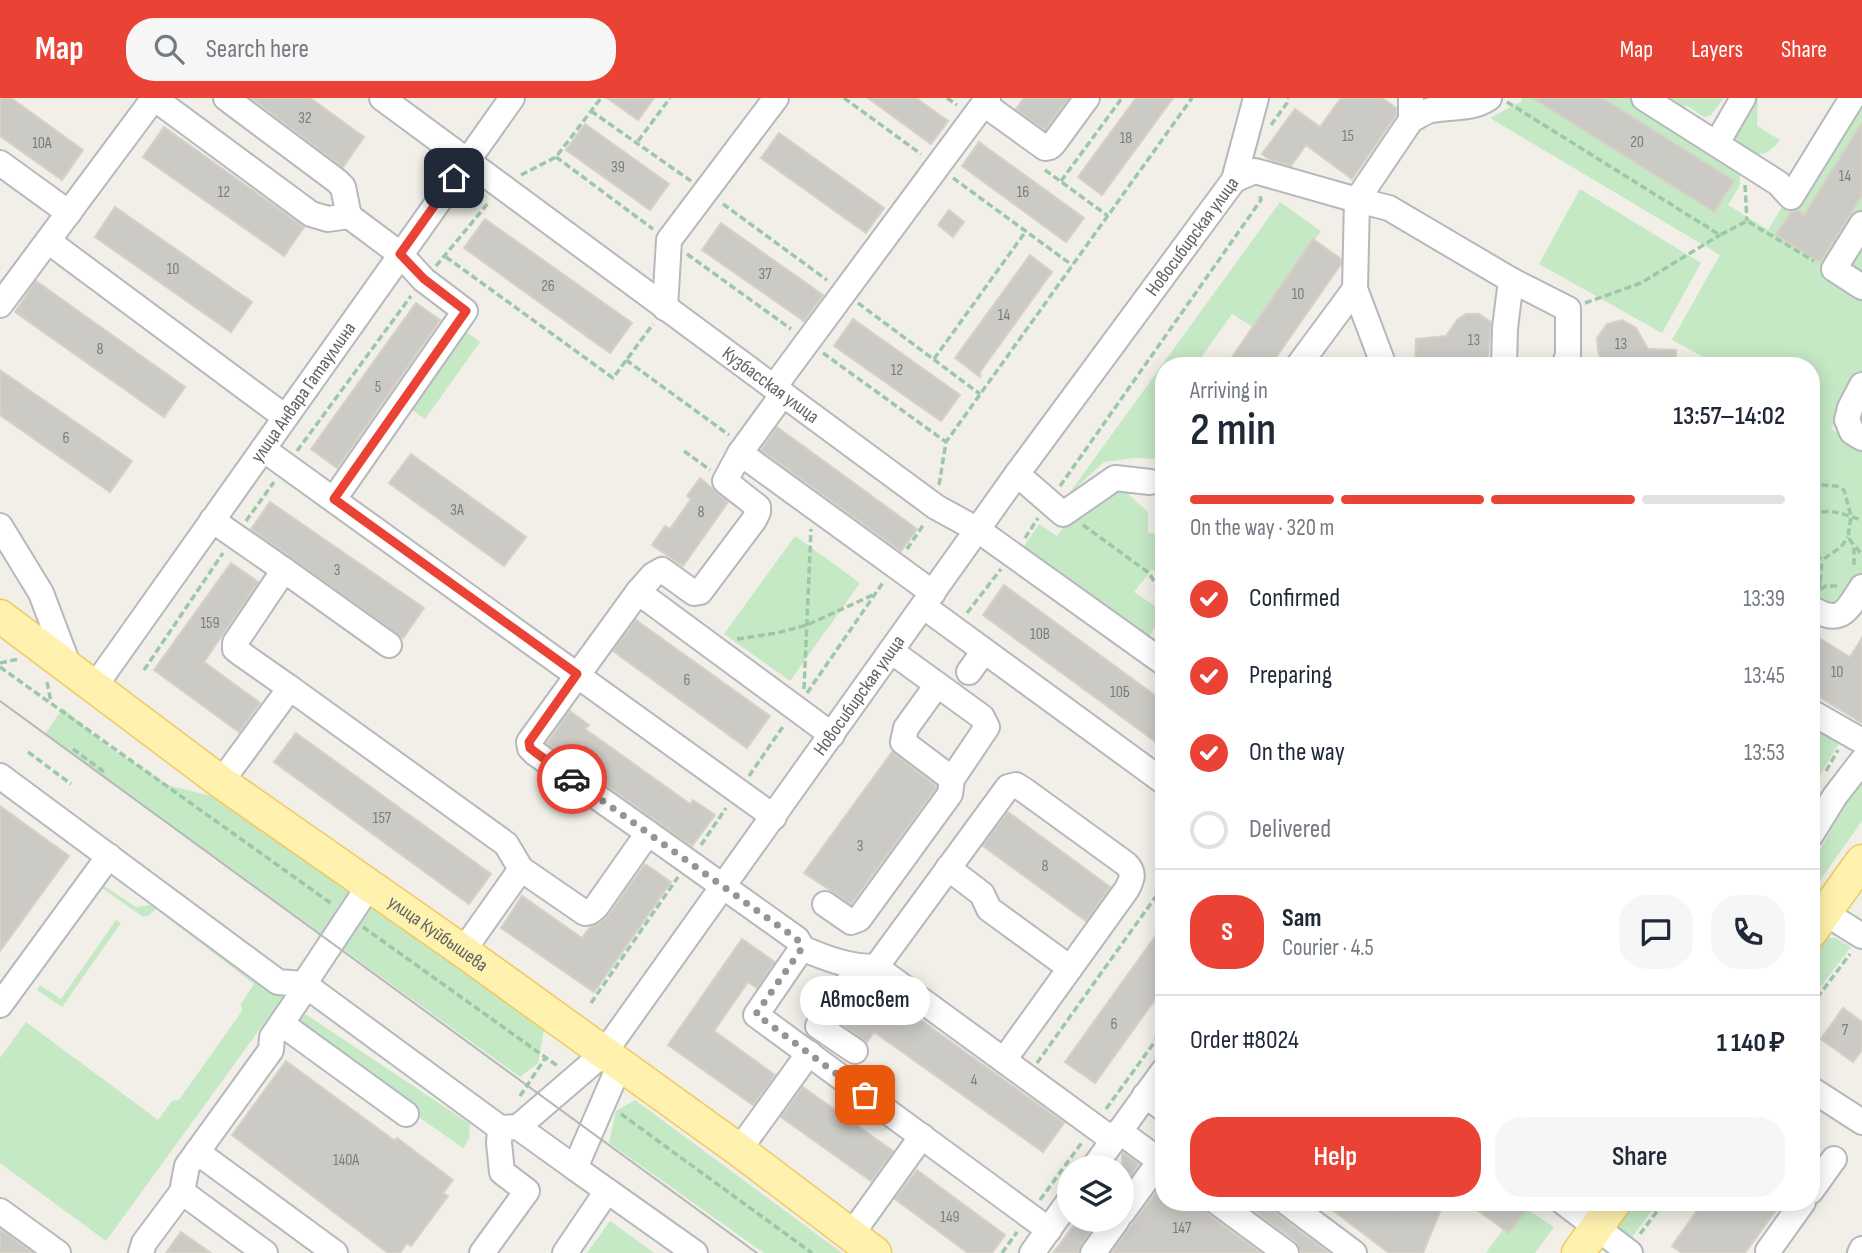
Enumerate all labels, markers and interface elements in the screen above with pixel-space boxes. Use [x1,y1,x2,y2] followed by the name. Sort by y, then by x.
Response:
[126,18,616,81] search box
[35,29,84,69] text: Map
[150,30,188,68] icon: search
[206,34,309,65] text: Search here
[1620,35,1653,64] text: Map
[1691,35,1743,64] text: Layers
[1781,35,1827,64] text: Share
[298,109,312,128] house number: 32
[1342,127,1354,146] house number: 15
[1120,129,1132,148] house number: 18
[1630,133,1644,152] house number: 20
[32,134,52,153] house number: 10А
[424,148,484,208] pin
[611,158,625,177] house number: 39
[435,159,473,197] icon: home
[1839,167,1851,186] house number: 14
[1141,172,1244,301] street label: Новосибирская улица
[218,183,230,202] house number: 12
[1017,183,1029,202] house number: 16
[167,260,179,279] house number: 10
[758,265,772,284] house number: 37
[541,277,555,296] house number: 26
[1292,285,1304,304] house number: 10
[998,306,1010,325] house number: 14
[246,318,361,467] street label: улица Анвара Гатауллина
[1468,331,1480,350] house number: 13
[1615,335,1627,354] house number: 13
[96,340,104,359] house number: 8
[718,342,824,428] street label: Кузбасская улица
[891,361,903,380] house number: 12
[1190,377,1268,405] text: Arriving in
[375,378,381,397] house number: 5
[1673,401,1785,432] text: 13:57–14:02
[1190,403,1276,458] text: 2 min
[62,429,70,448] house number: 6
[450,501,464,520] house number: 3А
[697,503,705,522] house number: 8
[1190,514,1334,542] text: On the way · 320 m
[334,561,340,580] house number: 3
[1190,580,1228,618] icon: check
[1249,583,1340,614] text: Confirmed
[1743,585,1785,613] text: 13:39
[200,614,220,633] house number: 159
[1030,625,1050,644] house number: 10В
[808,631,910,760] street label: Новосибирская улица
[1190,657,1228,695] icon: check
[1249,660,1332,691] text: Preparing
[1744,662,1785,690] text: 13:45
[1831,663,1843,682] house number: 10
[683,671,691,690] house number: 6
[1110,683,1130,702] house number: 10Б
[1190,734,1228,772] icon: check
[1249,737,1345,768] text: On the way
[1744,739,1785,767] text: 13:53
[537,744,607,814] courier
[553,760,591,798] icon: car
[373,809,392,828] house number: 157
[1249,814,1331,845] text: Delivered
[857,837,863,856] house number: 3
[1041,857,1049,876] house number: 8
[383,890,493,977] street label: улица Куйбышева
[1619,895,1693,969] button: chat
[1711,895,1785,969] button: phone
[1282,903,1322,934] text: Sam
[1221,917,1233,948] text: S
[1282,934,1374,962] text: Courier · 4.5
[800,976,930,1025] callout: Автосвет
[820,986,910,1014] text: Автосвет
[1110,1015,1118,1034] house number: 6
[1842,1021,1849,1040] house number: 7
[1190,1025,1299,1056] text: Order #8024
[1717,1028,1785,1059] text: 1 140 ₽
[835,1065,895,1125] pin
[971,1071,978,1090] house number: 4
[846,1076,884,1114] icon: bag
[1190,1117,1481,1197] button: Help
[1495,1117,1785,1197] button: Share
[333,1151,359,1170] house number: 140А
[1057,1155,1134,1232] map controls
[1057,1155,1134,1232] button: layers
[940,1208,960,1227] house number: 149
[1173,1219,1192,1238] house number: 147

